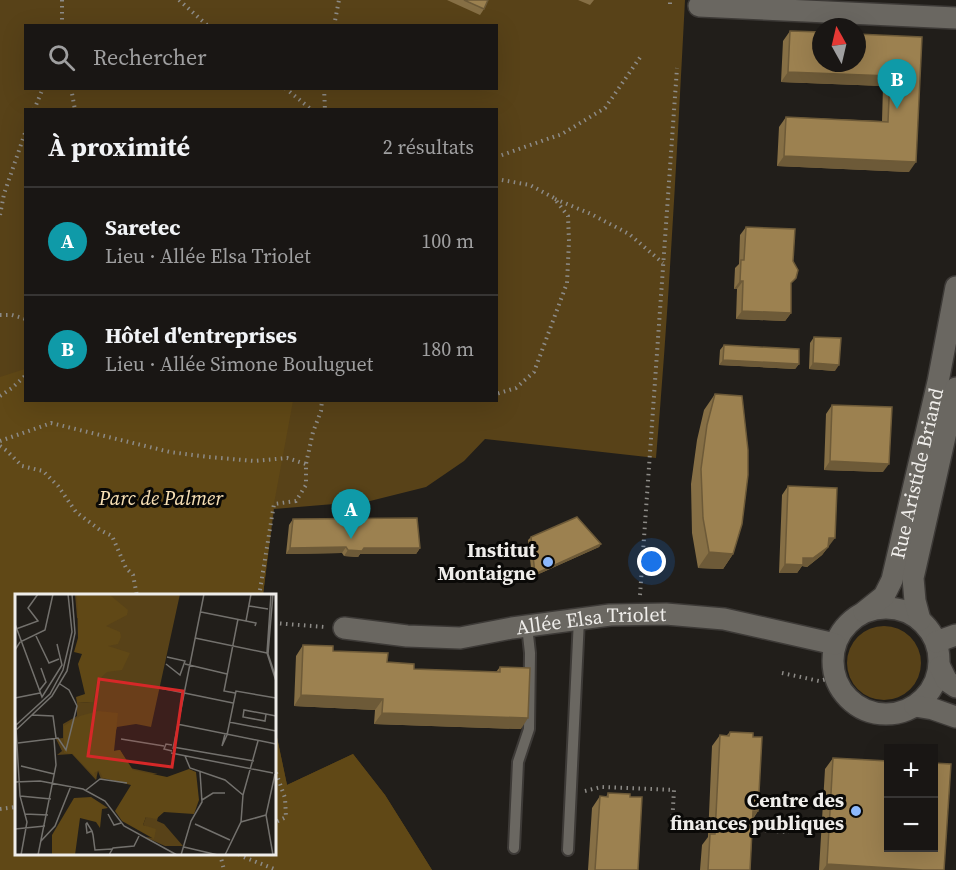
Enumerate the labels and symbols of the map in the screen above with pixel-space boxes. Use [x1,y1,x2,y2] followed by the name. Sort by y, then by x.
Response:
[812,18,866,72] north arrow
[878,60,916,109] pin: B
[883,384,950,562] street label: Rue Aristide Briand
[98,484,224,512] park label: Parc de Palmer
[332,490,370,539] pin: A
[437,536,537,587] place label: Institut Montaigne
[637,547,666,576] your location
[541,555,555,569] marker: Institut Montaigne
[15,594,276,855] inset map
[514,600,667,641] street label: Allée Elsa Triolet
[670,786,844,837] place label: Centre des finances publiques
[849,804,863,818] marker: Centre des finances publiques

